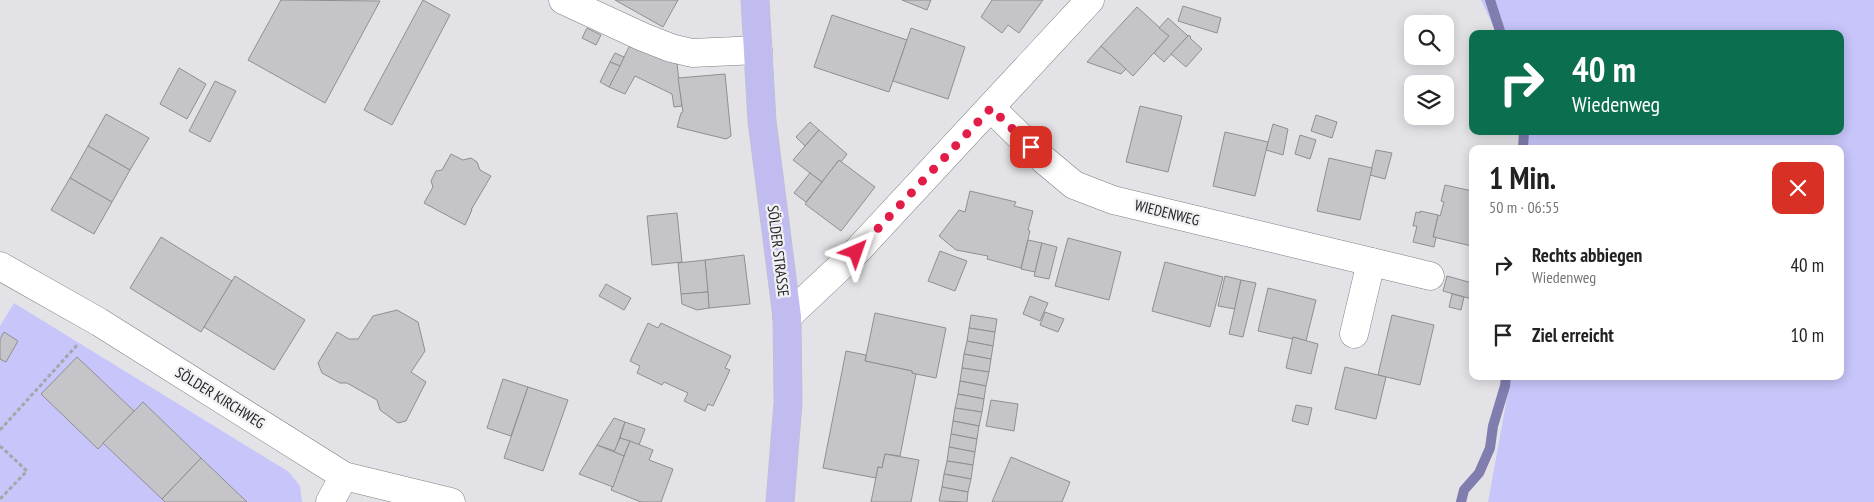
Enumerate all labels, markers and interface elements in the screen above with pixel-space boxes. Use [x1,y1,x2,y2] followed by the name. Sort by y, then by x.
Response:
[1404,15,1454,125] map controls
[1404,15,1454,65] button: search
[1572,46,1636,92] text: 40 m
[1489,50,1554,115] icon: right
[1404,75,1454,125] button: layers
[1572,90,1660,118] text: Wiedenweg
[1010,126,1052,168] pin
[1017,133,1045,161] icon: arrive
[1489,158,1556,197] text: 1 Min.
[1772,162,1824,214] button: close
[1133,195,1202,230] street label: WIEDENWEG
[1489,197,1560,217] text: 50 m · 06:55
[763,204,794,298] street label: SÖLDER STRASSE
[829,225,881,277] position arrow
[1532,243,1642,267] text: Rechts abbiegen
[1489,251,1517,279] icon: right
[1791,253,1824,277] text: 40 m
[1532,267,1596,287] text: Wiedenweg
[1489,321,1517,349] icon: arrive
[1532,323,1614,347] text: Ziel erreicht
[1791,323,1824,347] text: 10 m
[172,362,269,433] street label: SÖLDER KIRCHWEG

